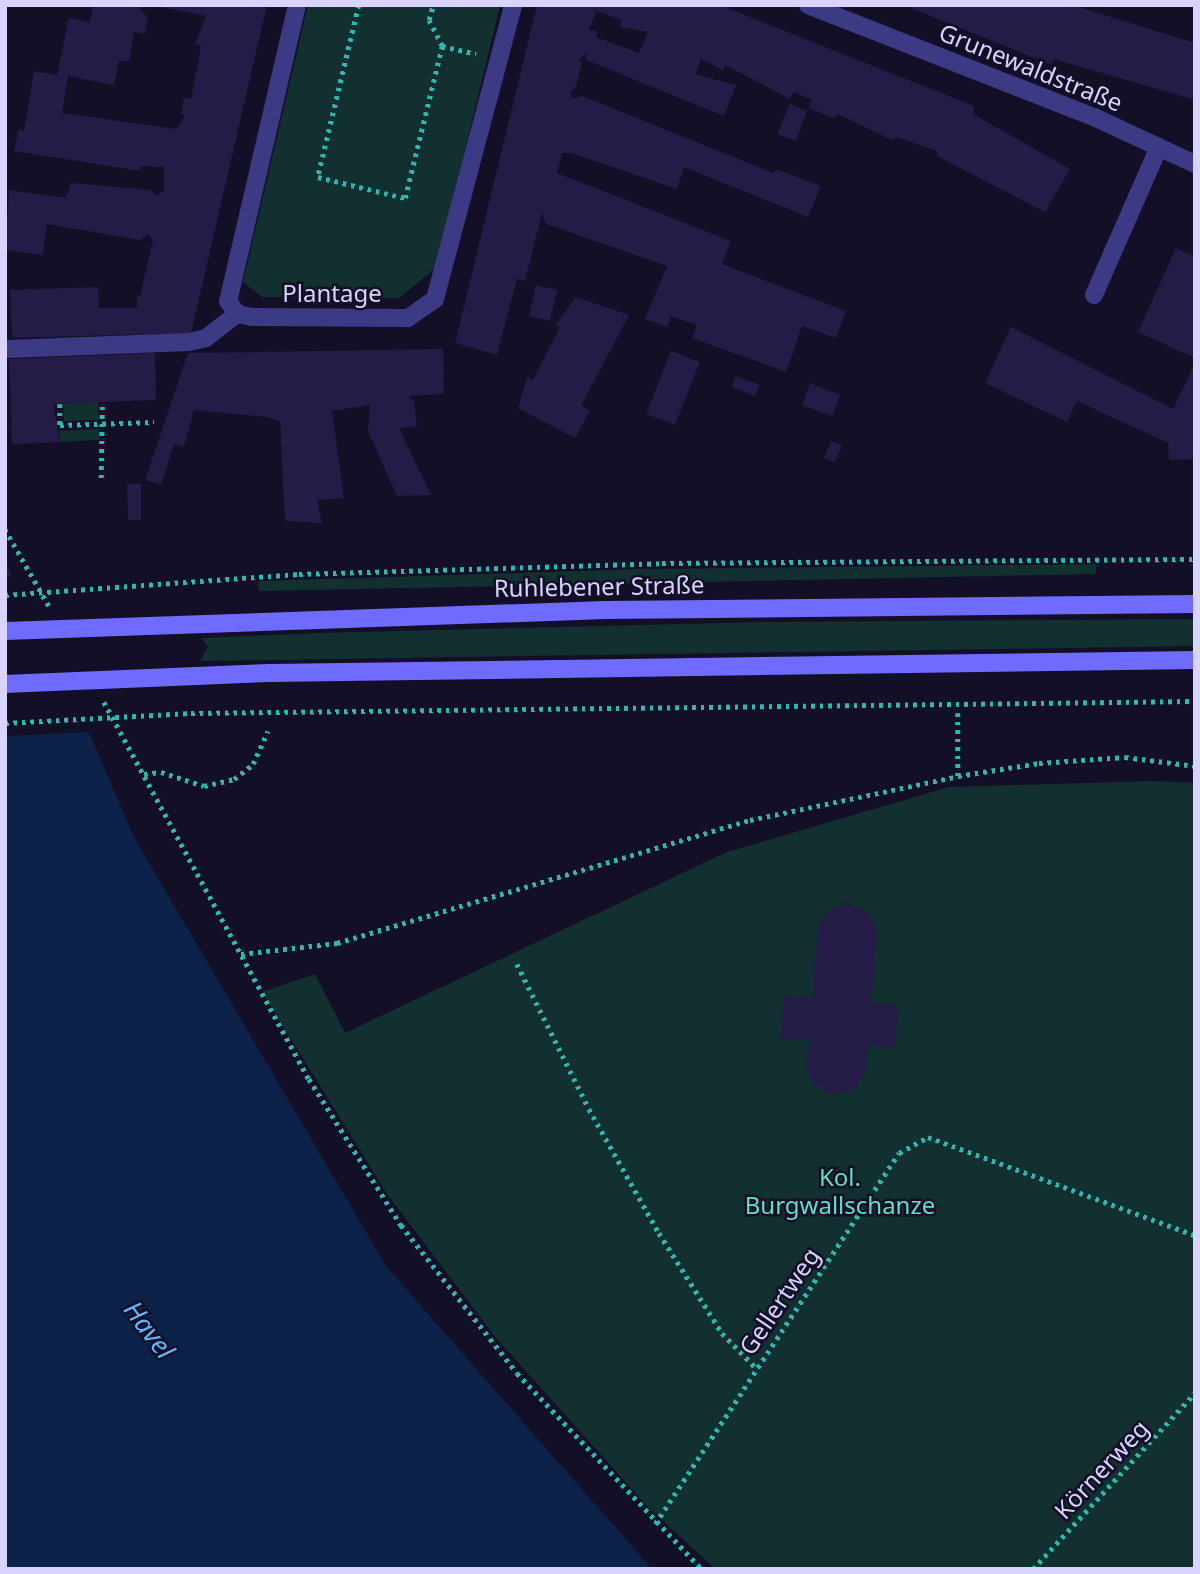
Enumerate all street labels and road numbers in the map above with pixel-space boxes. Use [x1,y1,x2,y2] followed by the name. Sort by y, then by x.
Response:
[935,17,1127,117] street label: Grunewaldstraße
[282,279,382,307] street label: Plantage
[493,570,705,602] street label: Ruhlebener Straße
[733,1242,825,1360] street label: Gellertweg
[1048,1414,1154,1524] street label: Körnerweg

